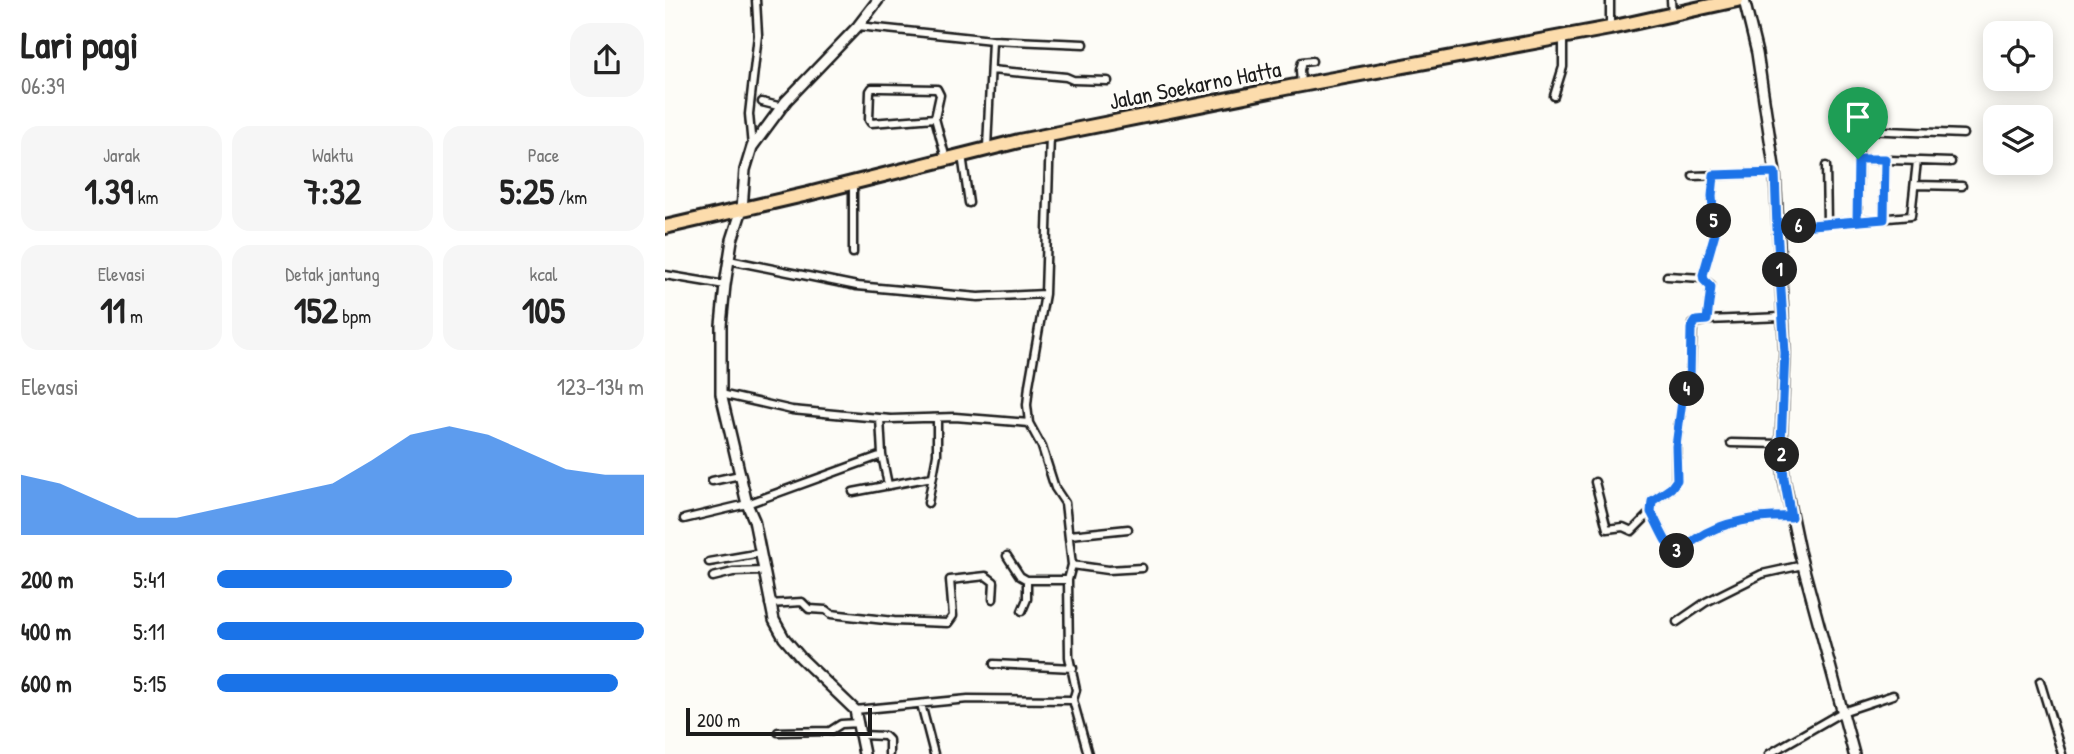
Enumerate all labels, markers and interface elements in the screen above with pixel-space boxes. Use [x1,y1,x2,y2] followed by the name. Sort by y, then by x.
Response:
[21,18,139,70] text: Lari pagi
[1983,21,2053,175] map controls
[1983,21,2053,91] button: locate
[570,23,644,97] button: share
[1106,53,1283,116] street label: Jalan Soekarno Hatta
[21,70,65,101] text: 06:39
[1828,87,1888,159] pin
[1839,98,1877,136] icon: arrive
[1983,105,2053,175] button: layers
[103,142,140,168] text: Jarak
[312,142,353,168] text: Waktu
[528,142,559,168] text: Pace
[85,168,133,215] text: 1.39
[304,168,361,215] text: 7:32
[500,168,554,215] text: 5:25
[133,184,158,210] text: km
[554,184,587,210] text: /km
[1697,204,1731,238] pin: 5
[1709,207,1718,233] text: 5
[1781,208,1817,244] pin: 6
[1795,212,1802,238] text: 6
[1763,252,1797,288] pin: 1
[1776,256,1783,282] text: 1
[98,261,145,287] text: Elevasi
[285,261,380,287] text: Detak jantung
[530,261,557,287] text: kcal
[100,287,126,334] text: 11
[294,287,338,334] text: 152
[522,287,565,334] text: 105
[126,303,143,329] text: m
[338,303,371,329] text: bpm
[21,371,79,402] text: Elevasi
[557,371,644,402] text: 123–134 m
[1669,372,1705,406] pin: 4
[1683,375,1690,401] text: 4
[1765,438,1799,472] pin: 2
[1777,441,1786,467] text: 2
[1660,534,1695,568] pin: 3
[1672,537,1681,563] text: 3
[21,564,73,595] text: 200 m
[133,564,165,595] text: 5:41
[21,616,71,647] text: 400 m
[133,616,165,647] text: 5:11
[21,668,72,699] text: 600 m
[133,668,166,699] text: 5:15
[686,705,871,737] scale bar
[697,707,740,733] text: 200 m

